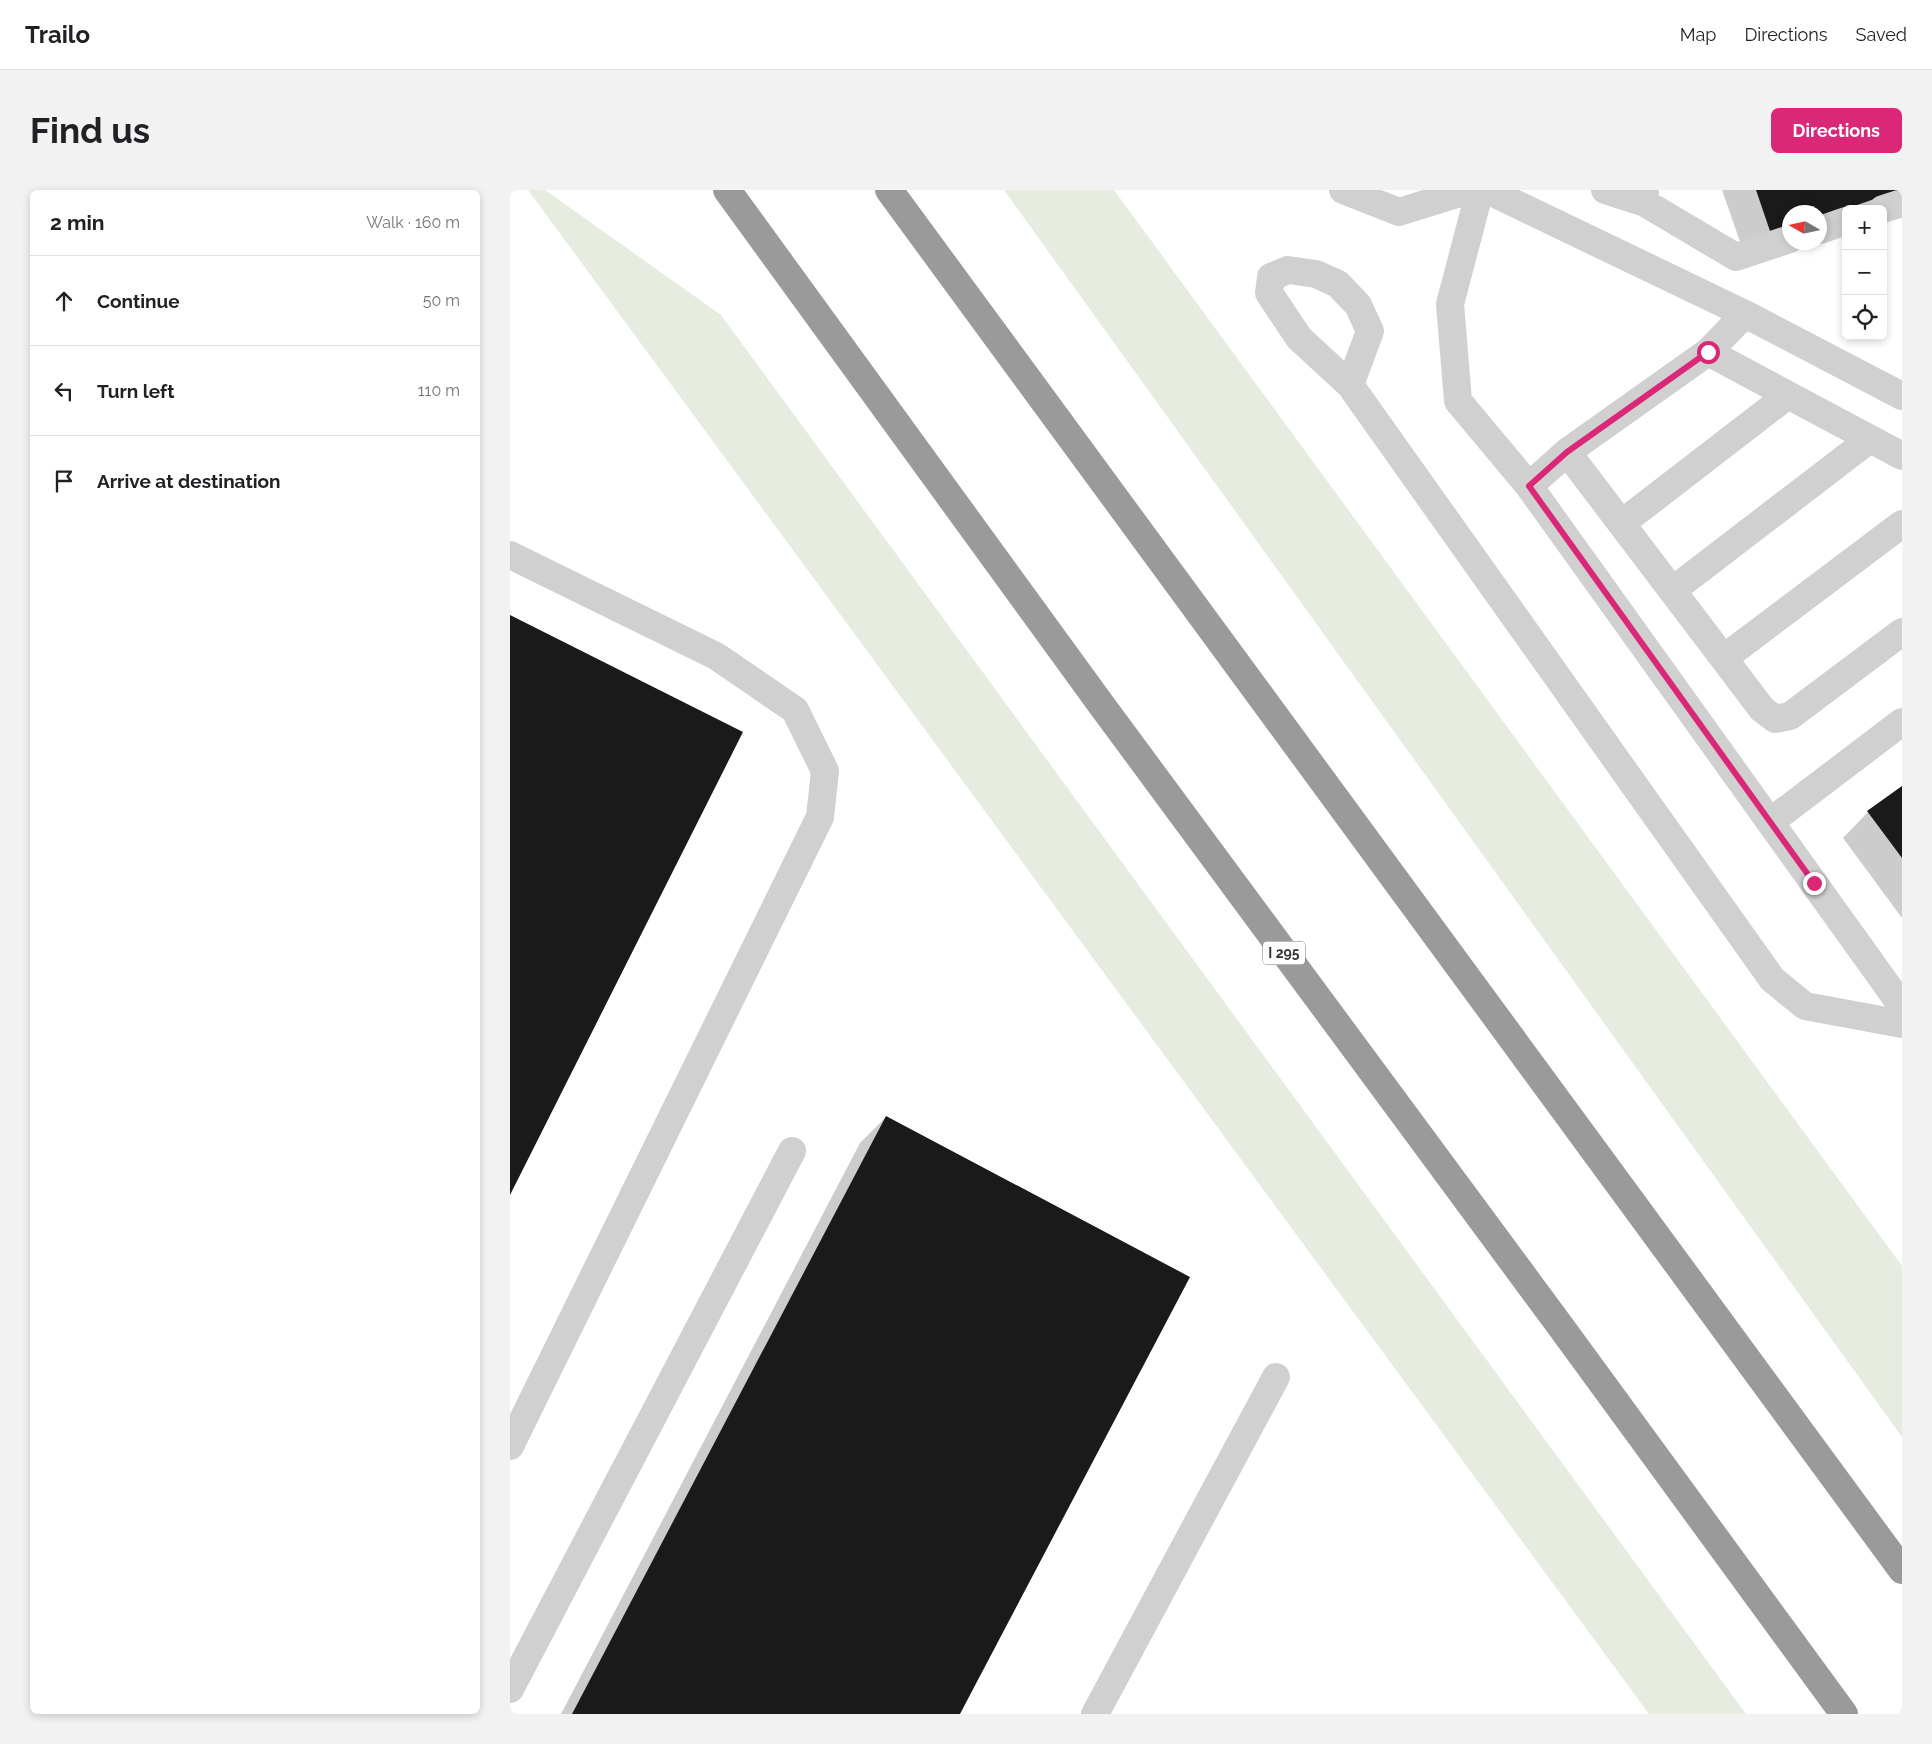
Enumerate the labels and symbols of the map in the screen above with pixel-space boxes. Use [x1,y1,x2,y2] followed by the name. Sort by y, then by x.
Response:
[1782,205,1827,250] north arrow
[1697,341,1720,364] route start
[1803,872,1826,895] route end
[1263,941,1305,964] road number: I 295

